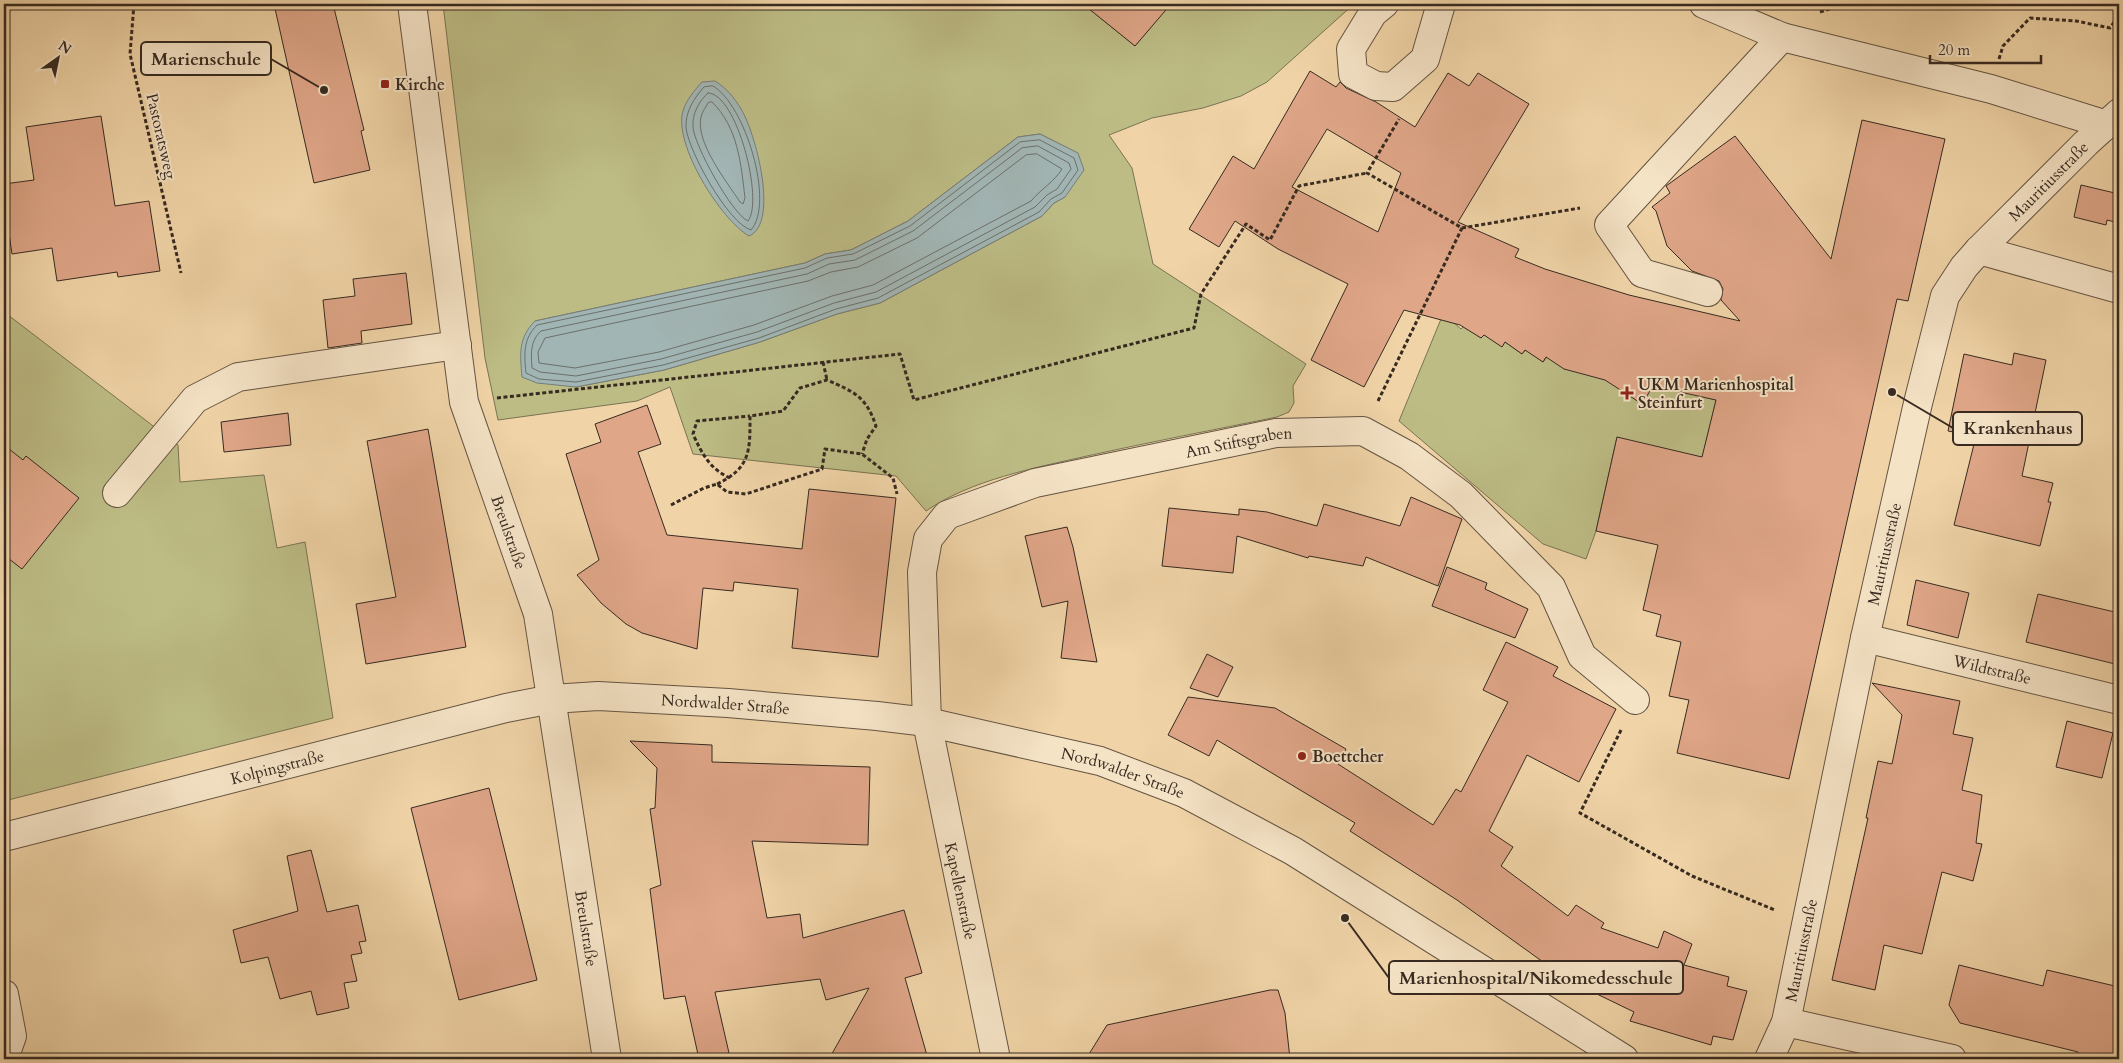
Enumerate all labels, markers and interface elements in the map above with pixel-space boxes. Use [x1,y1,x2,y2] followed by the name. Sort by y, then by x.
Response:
[32,32,82,82] north arrow
[1930,32,2042,64] scale bar
[55,36,75,59] text: N
[1938,40,1970,60] text: 20 m
[141,42,271,75] callout: Marienschule
[151,47,261,72] text: Marienschule
[395,74,445,96] place label: Kirche
[379,78,391,90] marker: Kirche
[140,91,182,181] street label: Pastoratsweg
[2004,137,2094,226] street label: Mauritiusstraße
[1638,374,1794,414] place label: UKM Marienhospital Steinfurt
[1620,386,1634,400] marker: UKM Marienhospital Steinfurt
[1953,412,2082,445] callout: Krankenhaus
[1963,416,2073,441] text: Krankenhaus
[1184,423,1293,464] street label: Am Stiftsgraben
[485,492,531,572] street label: Breulstraße
[1863,501,1907,608] street label: Mauritiusstraße
[1950,650,2033,690] street label: Wildtstraße
[660,689,791,720] street label: Nordwalder Straße
[1059,743,1187,804] street label: Nordwalder Straße
[228,745,326,790] street label: Kolpingstraße
[1312,746,1384,768] place label: Boettcher
[1296,750,1308,762] marker: Boettcher
[939,840,981,942] street label: Kapellenstraße
[569,889,603,968] street label: Breulstraße
[1780,897,1823,1004] street label: Mauritiusstraße
[1389,961,1683,994] callout: Marienhospital/Nikomedesschule
[1399,966,1673,991] text: Marienhospital/Nikomedesschule

